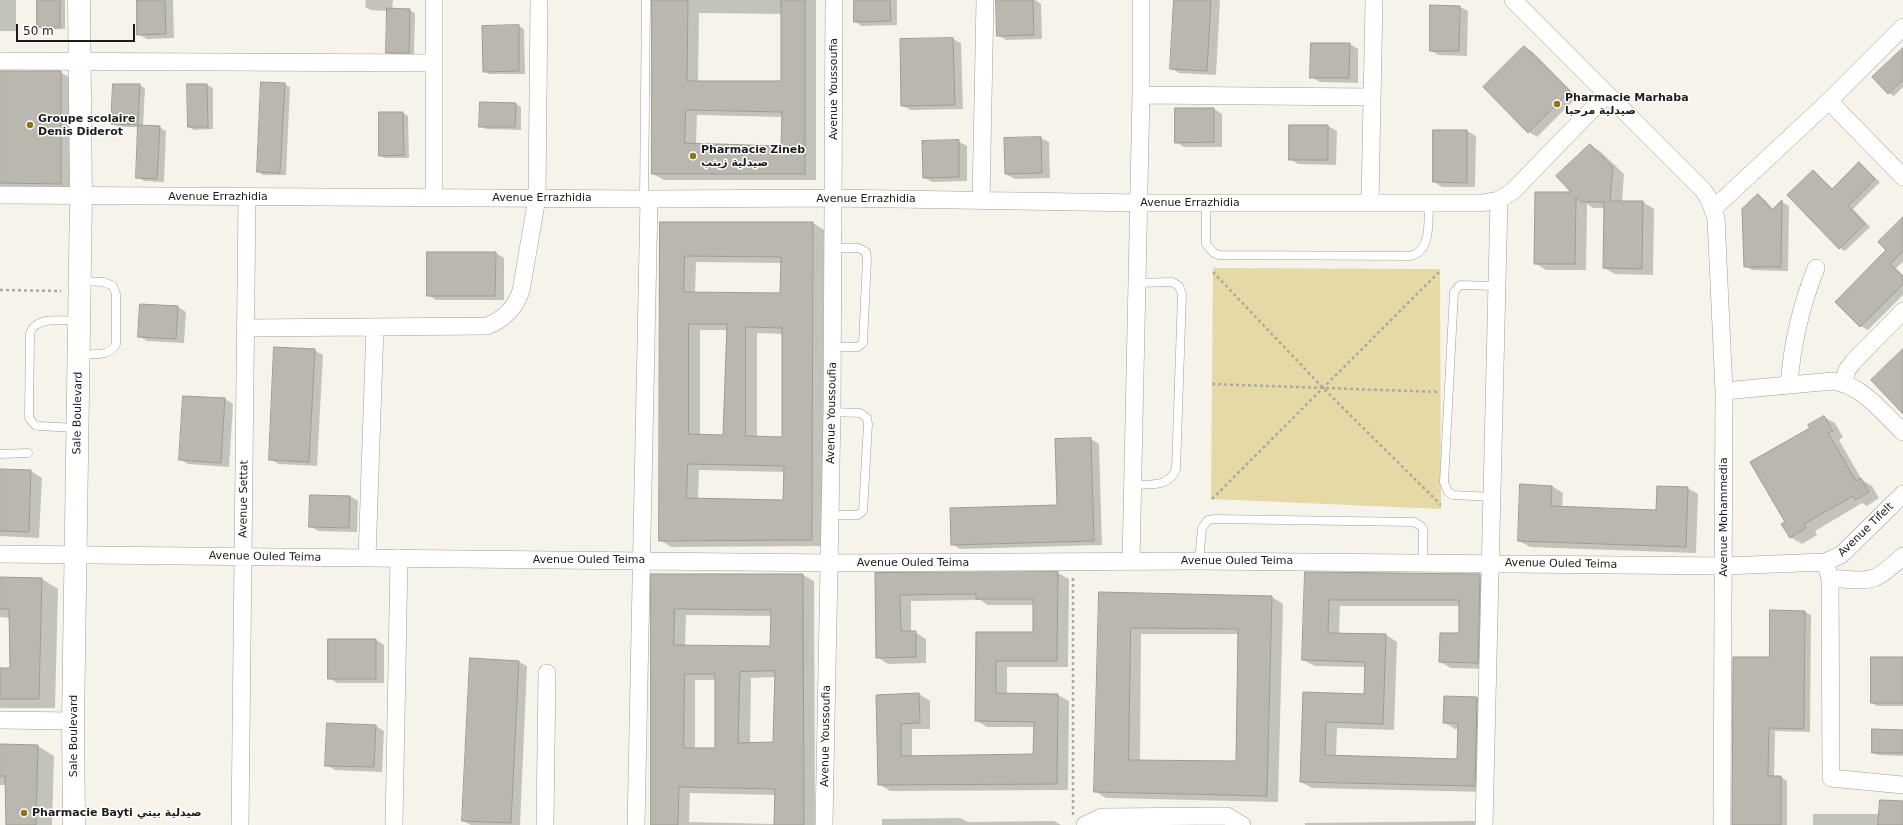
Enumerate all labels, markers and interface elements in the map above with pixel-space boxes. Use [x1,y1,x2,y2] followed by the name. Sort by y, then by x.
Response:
[18,16,137,42] scale bar
[23,24,54,38] text: 50 m
[827,38,841,140] street label: Avenue Youssoufia
[1565,91,1689,117] place label: Pharmacie Marhaba صيدلية مرحبا
[1552,99,1562,109] marker: Pharmacie Marhaba صيدلية مرحبا
[38,112,135,138] place label: Groupe scolaire Denis Diderot
[25,120,35,130] marker: Groupe scolaire Denis Diderot
[701,143,805,169] place label: Pharmacie Zineb صيدلية زينب
[688,151,698,161] marker: Pharmacie Zineb صيدلية زينب
[168,190,268,204] street label: Avenue Errazhidia
[492,191,592,205] street label: Avenue Errazhidia
[816,192,916,206] street label: Avenue Errazhidia
[1140,196,1240,210] street label: Avenue Errazhidia
[825,362,839,464] street label: Avenue Youssoufia
[71,372,85,454] street label: Sale Boulevard
[1717,457,1731,577] street label: Avenue Mohammedia
[237,460,251,538] street label: Avenue Settat
[1836,500,1896,560] street label: Avenue Tifelt
[209,549,321,565] street label: Avenue Ouled Teima
[533,553,645,567] street label: Avenue Ouled Teima
[1181,554,1293,568] street label: Avenue Ouled Teima
[857,556,969,570] street label: Avenue Ouled Teima
[1505,556,1617,572] street label: Avenue Ouled Teima
[819,685,833,787] street label: Avenue Youssoufia
[67,695,81,777] street label: Sale Boulevard
[32,806,202,820] place label: Pharmacie Bayti صيدلية بيتي
[19,808,29,818] marker: Pharmacie Bayti صيدلية بيتي

